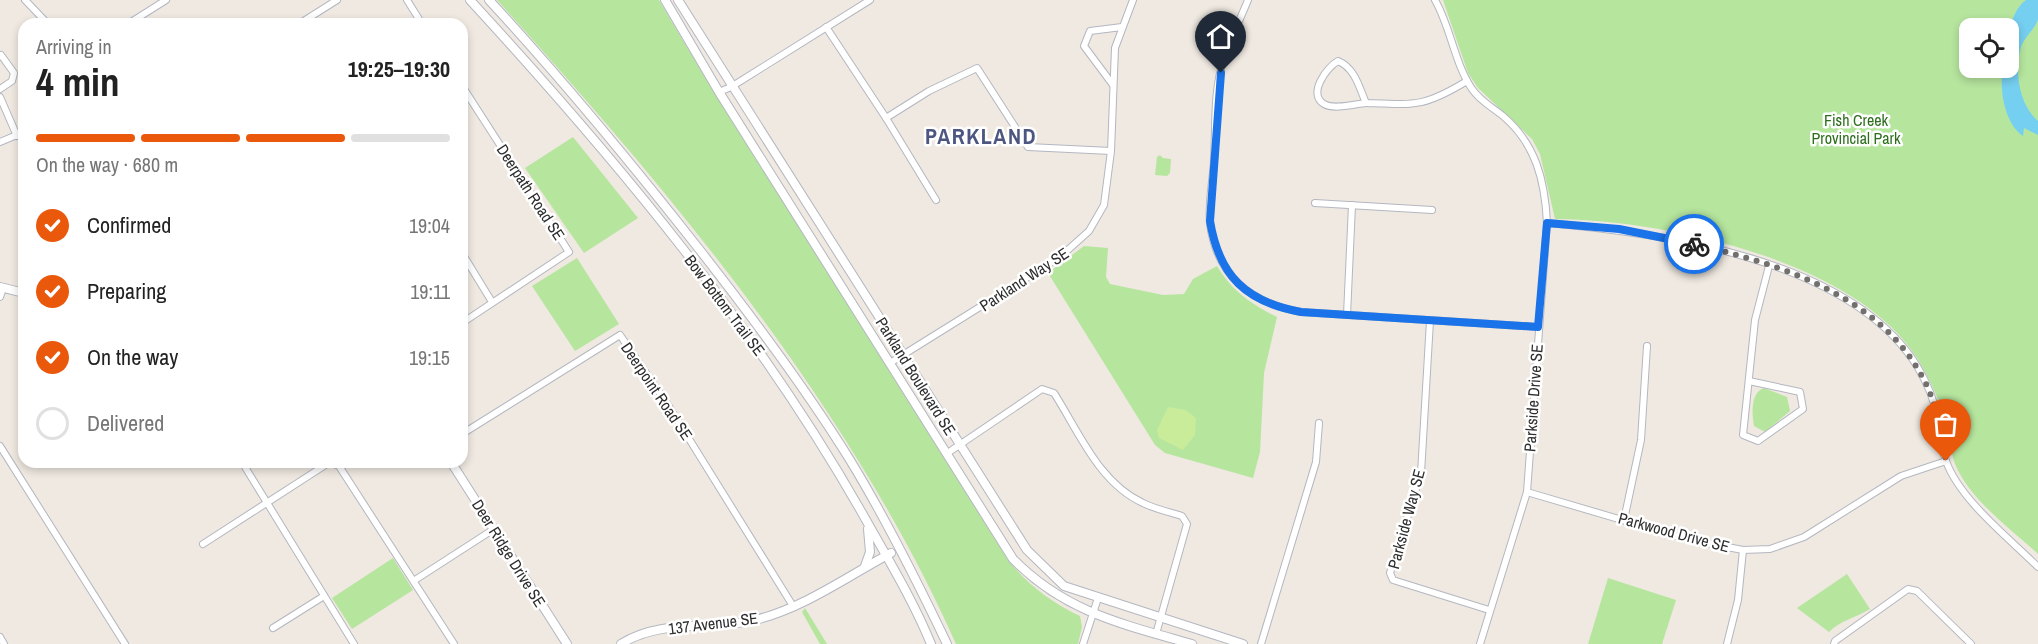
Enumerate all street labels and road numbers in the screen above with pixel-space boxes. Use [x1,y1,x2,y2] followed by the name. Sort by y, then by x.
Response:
[492,140,570,244] street label: Deerpath Road SE
[975,242,1073,316] street label: Parkland Way SE
[680,250,770,360] street label: Bow Bottom Trail SE
[871,313,961,439] street label: Parkland Boulevard SE
[616,338,698,444] street label: Deerpoint Road SE
[1518,343,1548,453] street label: Parkside Drive SE
[1382,467,1430,571] street label: Parkside Way SE
[467,495,551,611] street label: Deer Ridge Drive SE
[1616,507,1732,557] street label: Parkwood Drive SE
[667,607,759,639] street label: 137 Avenue SE

